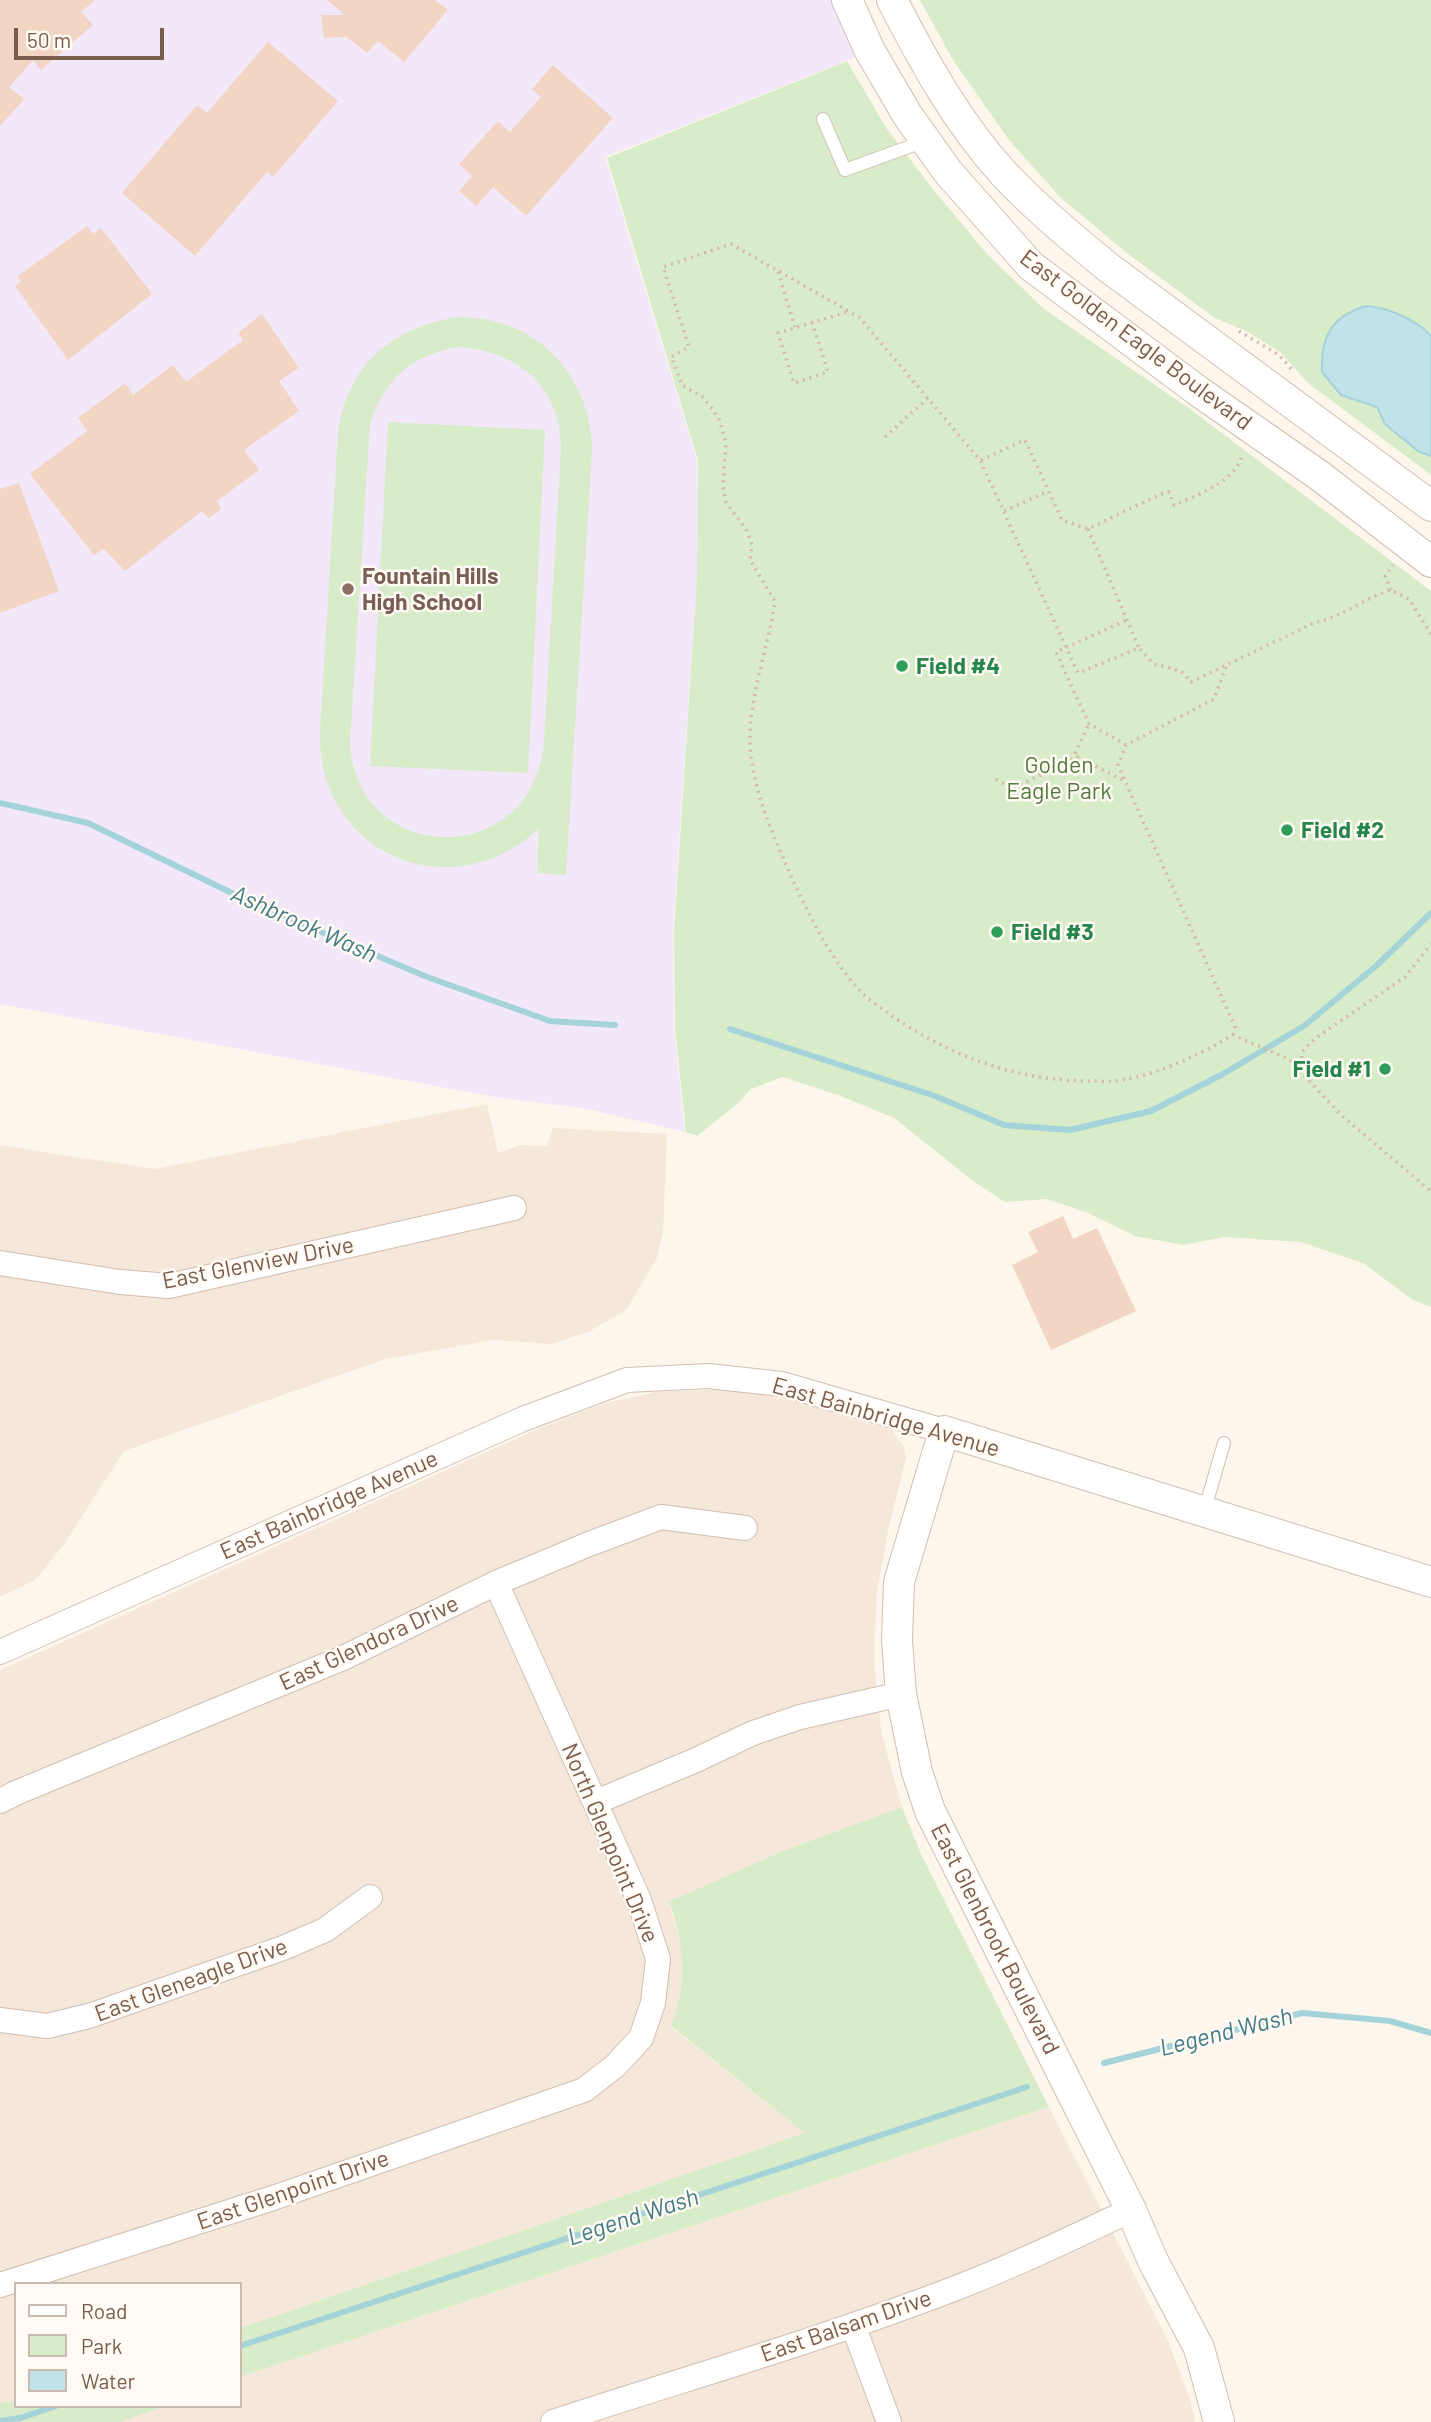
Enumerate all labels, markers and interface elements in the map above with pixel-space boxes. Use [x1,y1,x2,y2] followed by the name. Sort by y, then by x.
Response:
[18,14,168,58] scale bar
[27,27,71,52] text: 50 m
[1015,244,1257,436] street label: East Golden Eagle Boulevard
[362,562,498,616] place label: Fountain Hills High School
[340,581,356,597] marker: Fountain Hills High School
[916,652,1000,680] place label: Field #4
[894,658,910,674] marker: Field #4
[1006,751,1112,805] park label: Golden Eagle Park
[1301,816,1384,844] place label: Field #2
[1279,822,1295,838] marker: Field #2
[227,879,381,969] water label: Ashbrook Wash
[1011,918,1094,946] place label: Field #3
[989,924,1005,940] marker: Field #3
[1293,1055,1371,1083] place label: Field #1
[1377,1061,1393,1077] marker: Field #1
[160,1231,356,1295] street label: East Glenview Drive
[769,1371,1003,1463] street label: East Bainbridge Avenue
[216,1444,442,1566] street label: East Bainbridge Avenue
[275,1589,463,1697] street label: East Glendora Drive
[556,1739,664,1947] street label: North Glenpoint Drive
[925,1819,1065,2059] street label: East Glenbrook Boulevard
[91,1932,291,2028] street label: East Gleneagle Drive
[1156,2002,1296,2062] water label: Legend Wash
[193,2144,393,2236] street label: East Glenpoint Drive
[564,2182,702,2252] water label: Legend Wash
[14,2282,242,2408] legend
[757,2284,935,2368] street label: East Balsam Drive
[81,2298,127,2323] text: Road
[81,2333,122,2358] text: Park
[81,2368,135,2393] text: Water

